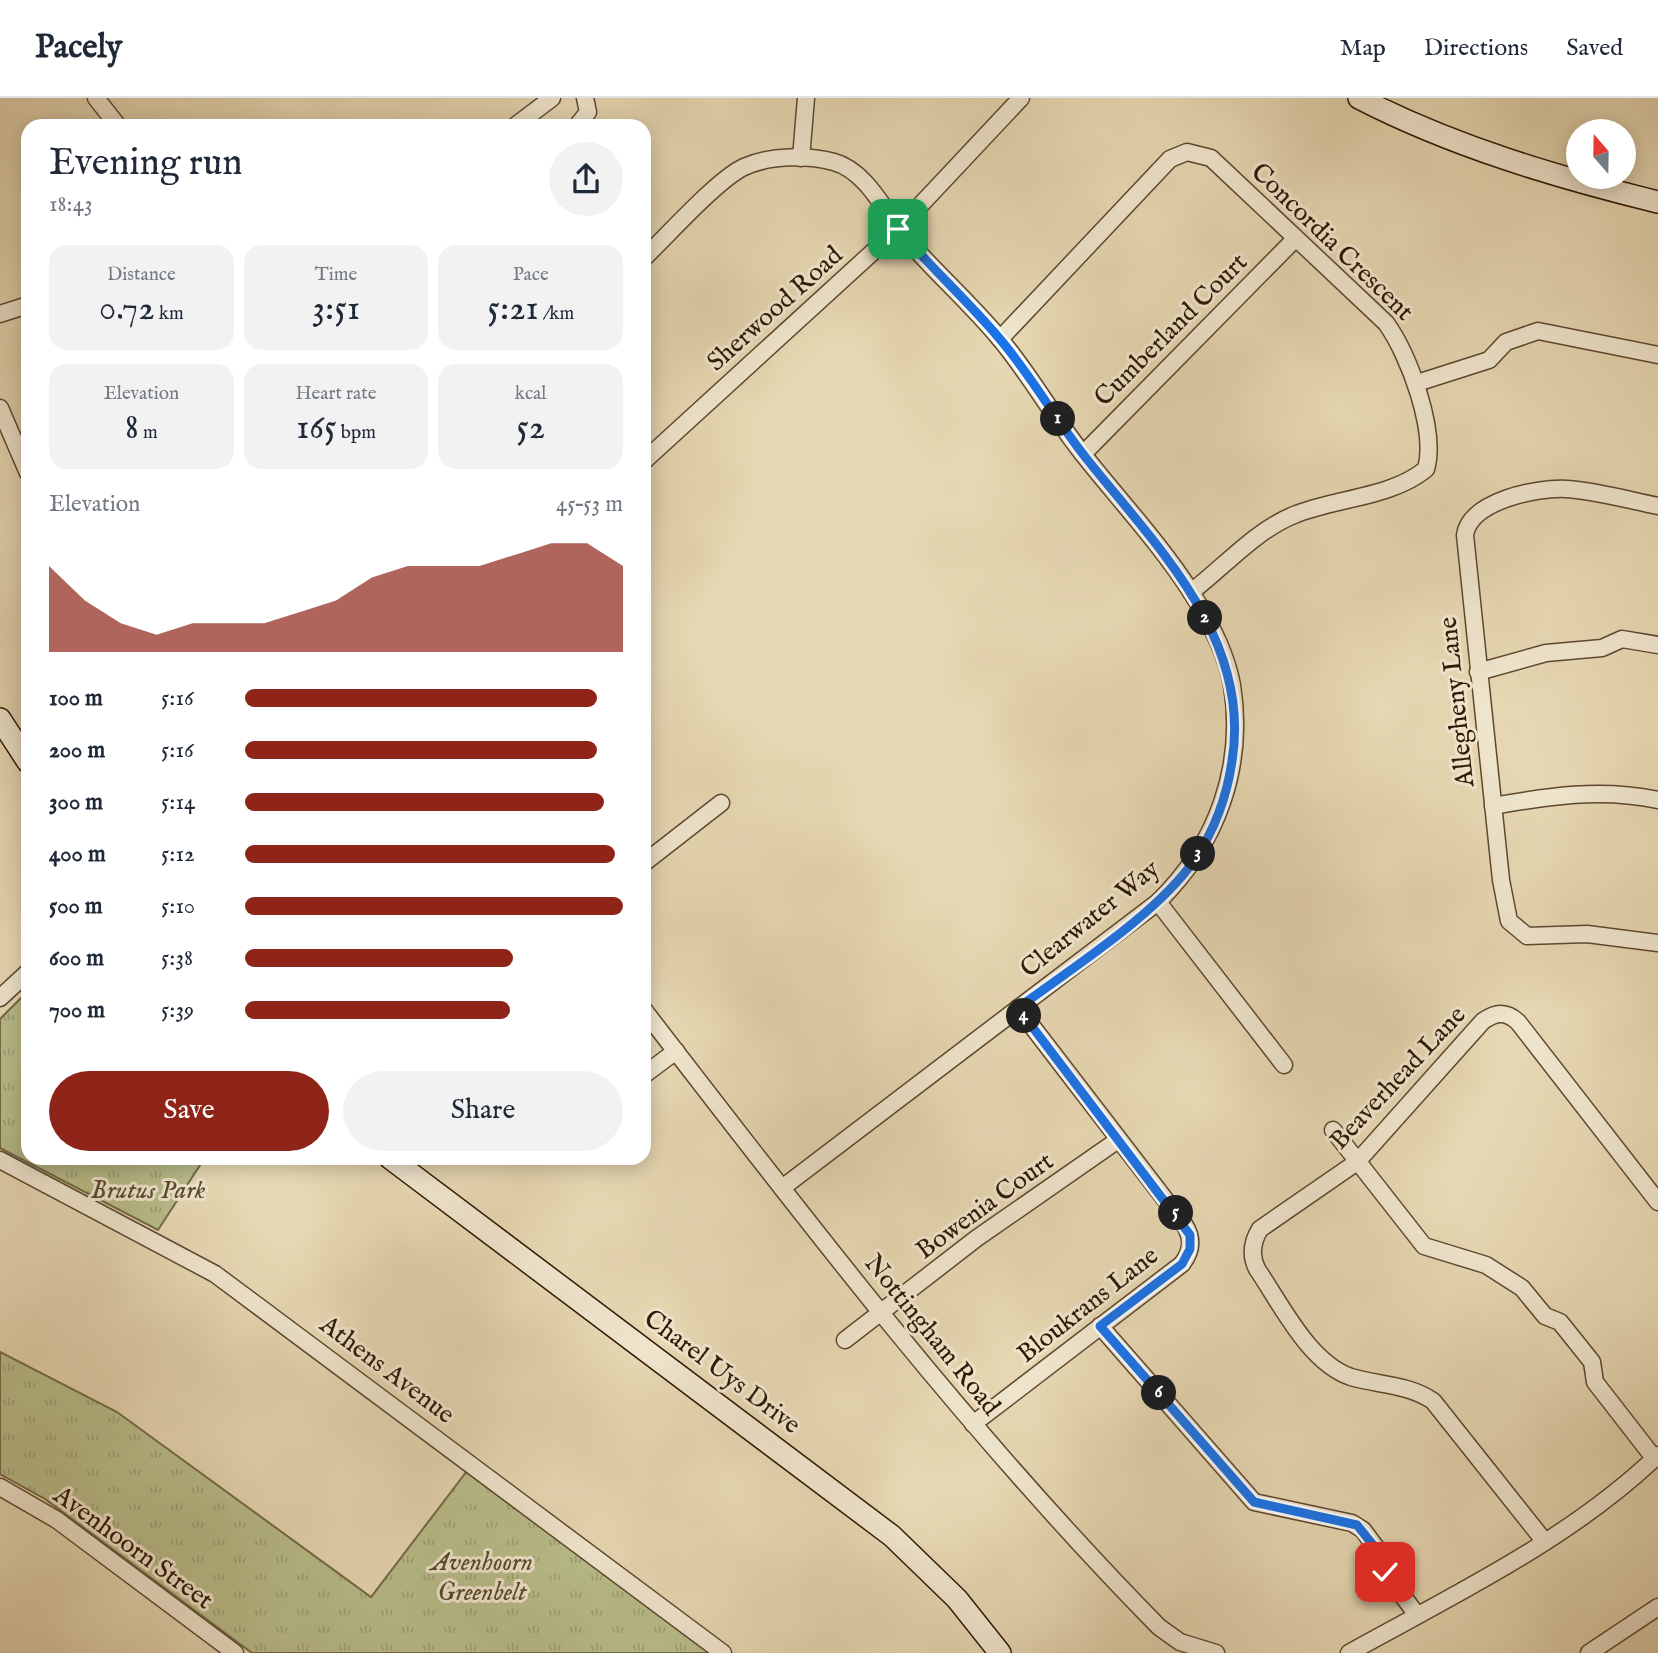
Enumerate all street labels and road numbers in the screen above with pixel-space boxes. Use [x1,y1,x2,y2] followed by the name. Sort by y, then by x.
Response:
[1244,156,1420,328] street label: Concordia Crescent
[700,239,850,379] street label: Sherwood Road
[1087,246,1255,414] street label: Cumberland Court
[1432,615,1482,790] street label: Allegheny Lane
[1014,853,1166,985] street label: Clearwater Way
[1323,999,1473,1157] street label: Beaverhead Lane
[910,1145,1060,1267] street label: Bowenia Court
[1011,1239,1165,1370] street label: Bloukrans Lane
[857,1248,1007,1422] street label: Nottingham Road
[637,1302,807,1442] street label: Charel Uys Drive
[312,1308,461,1431] street label: Athens Avenue
[46,1478,219,1617] street label: Avenhoorn Street

